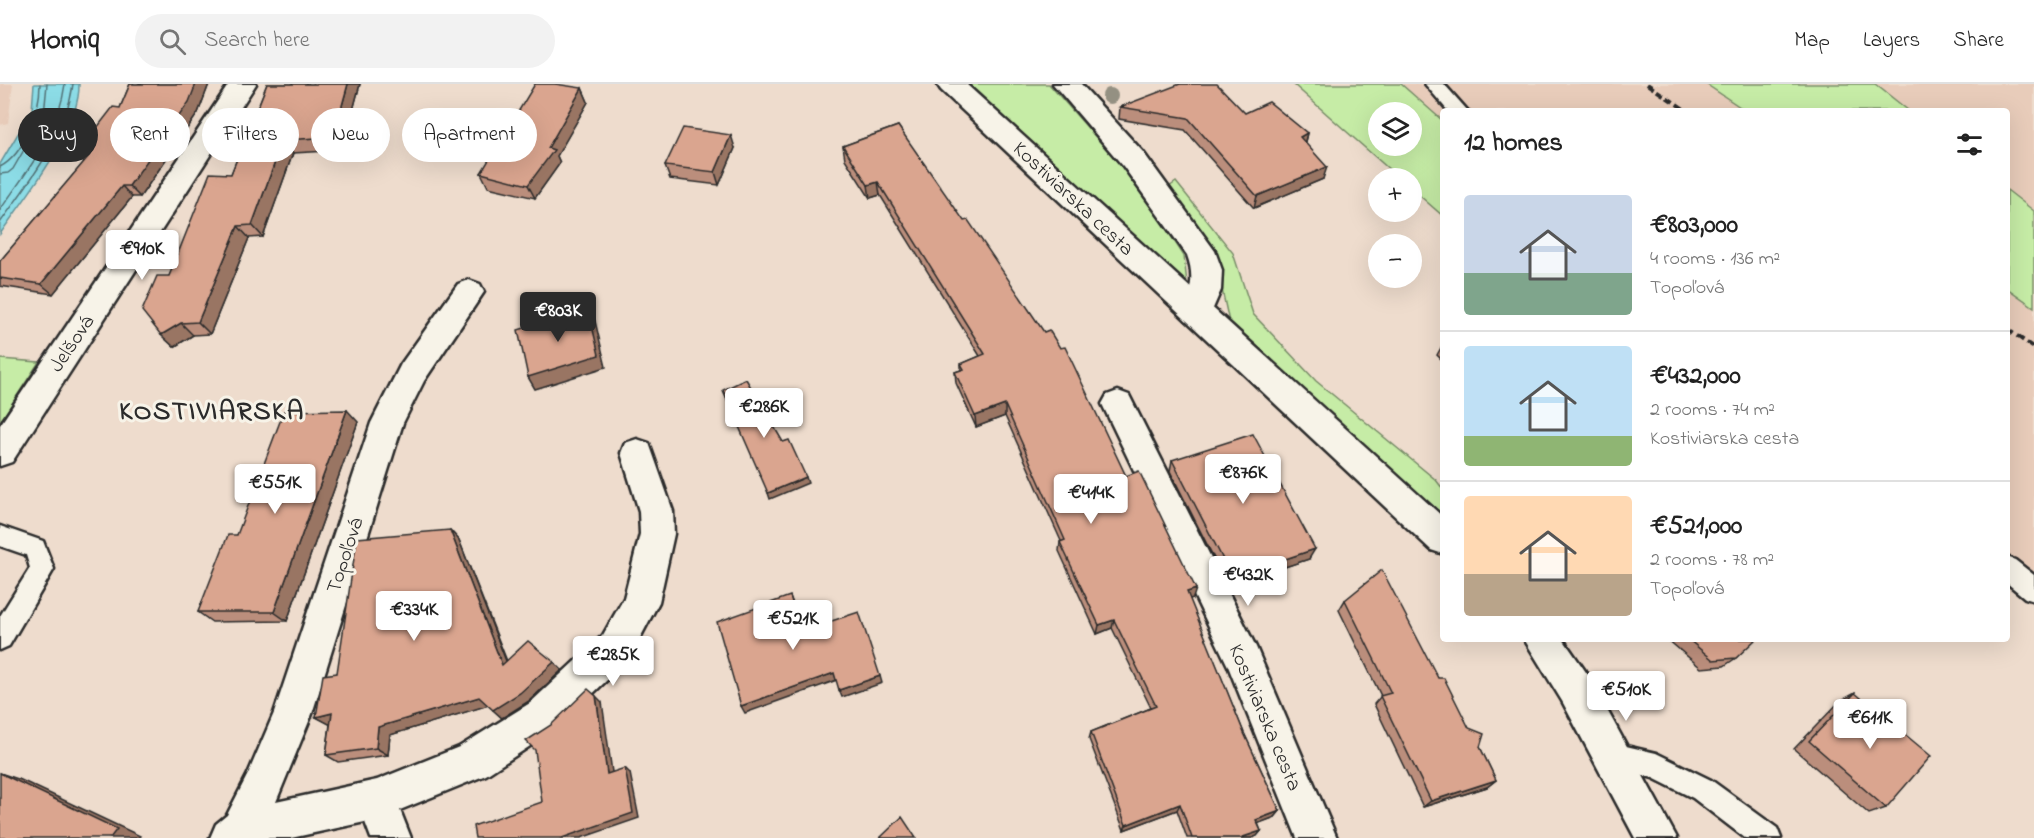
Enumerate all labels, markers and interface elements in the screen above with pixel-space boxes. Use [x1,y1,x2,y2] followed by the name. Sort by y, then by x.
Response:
[135,14,555,68] search box
[30,21,99,62] text: Homiq
[156,25,189,58] icon: search
[204,25,310,57] text: Search here
[1794,26,1830,56] text: Map
[1863,26,1920,56] text: Layers
[1953,26,2004,56] text: Share
[1368,102,1422,288] map controls
[1368,102,1422,156] button: layers
[18,108,98,162] chip: Buy
[110,108,190,162] chip: Rent
[202,108,299,162] chip: Filters
[311,108,390,162] chip: New
[402,108,537,162] chip: Apartment
[1464,125,1563,163] text: 12 homes
[1953,128,1986,161] icon: filters
[1005,135,1140,264] street label: Kostiviarska cesta
[1368,168,1422,222] button: +
[1650,207,1738,245] text: €803,000
[1512,219,1584,291] icon: home
[100,230,184,281] pin: €910K
[1368,234,1422,288] button: −
[120,235,164,264] text: €910K
[1650,245,1780,274] text: 4 rooms · 136 m²
[1650,274,1724,303] text: Topoľová
[516,292,600,343] pin: €803K
[534,297,582,326] text: €803K
[42,309,103,379] street label: Jelšová
[1650,358,1741,396] text: €432,000
[1512,370,1584,442] icon: home
[722,388,806,439] pin: €286K
[119,393,305,432] district label: KOSTIVIARSKA
[739,393,789,422] text: €286K
[1650,396,1775,425] text: 2 rooms · 74 m²
[1650,425,1799,454] text: Kostiviarska cesta
[1201,454,1285,505] pin: €876K
[1219,459,1267,488] text: €876K
[233,464,317,515] pin: €551K
[249,469,301,498] text: €551K
[1049,474,1133,525] pin: €414K
[1068,479,1114,508] text: €414K
[1650,508,1742,546] text: €521,000
[320,514,372,597] street label: Topoľová
[1512,520,1584,592] icon: home
[1650,546,1774,575] text: 2 rooms · 78 m²
[1206,556,1290,607] pin: €432K
[1223,561,1273,590] text: €432K
[1650,575,1724,604] text: Topoľová
[372,591,456,642] pin: €334K
[390,596,438,625] text: €334K
[751,600,835,651] pin: €521K
[767,605,819,634] text: €521K
[571,636,655,687] pin: €285K
[1220,640,1309,796] street label: Kostiviarska cesta
[587,641,639,670] text: €285K
[1584,671,1668,722] pin: €510K
[1601,676,1651,705] text: €510K
[1828,699,1912,750] pin: €611K
[1847,704,1893,733] text: €611K

